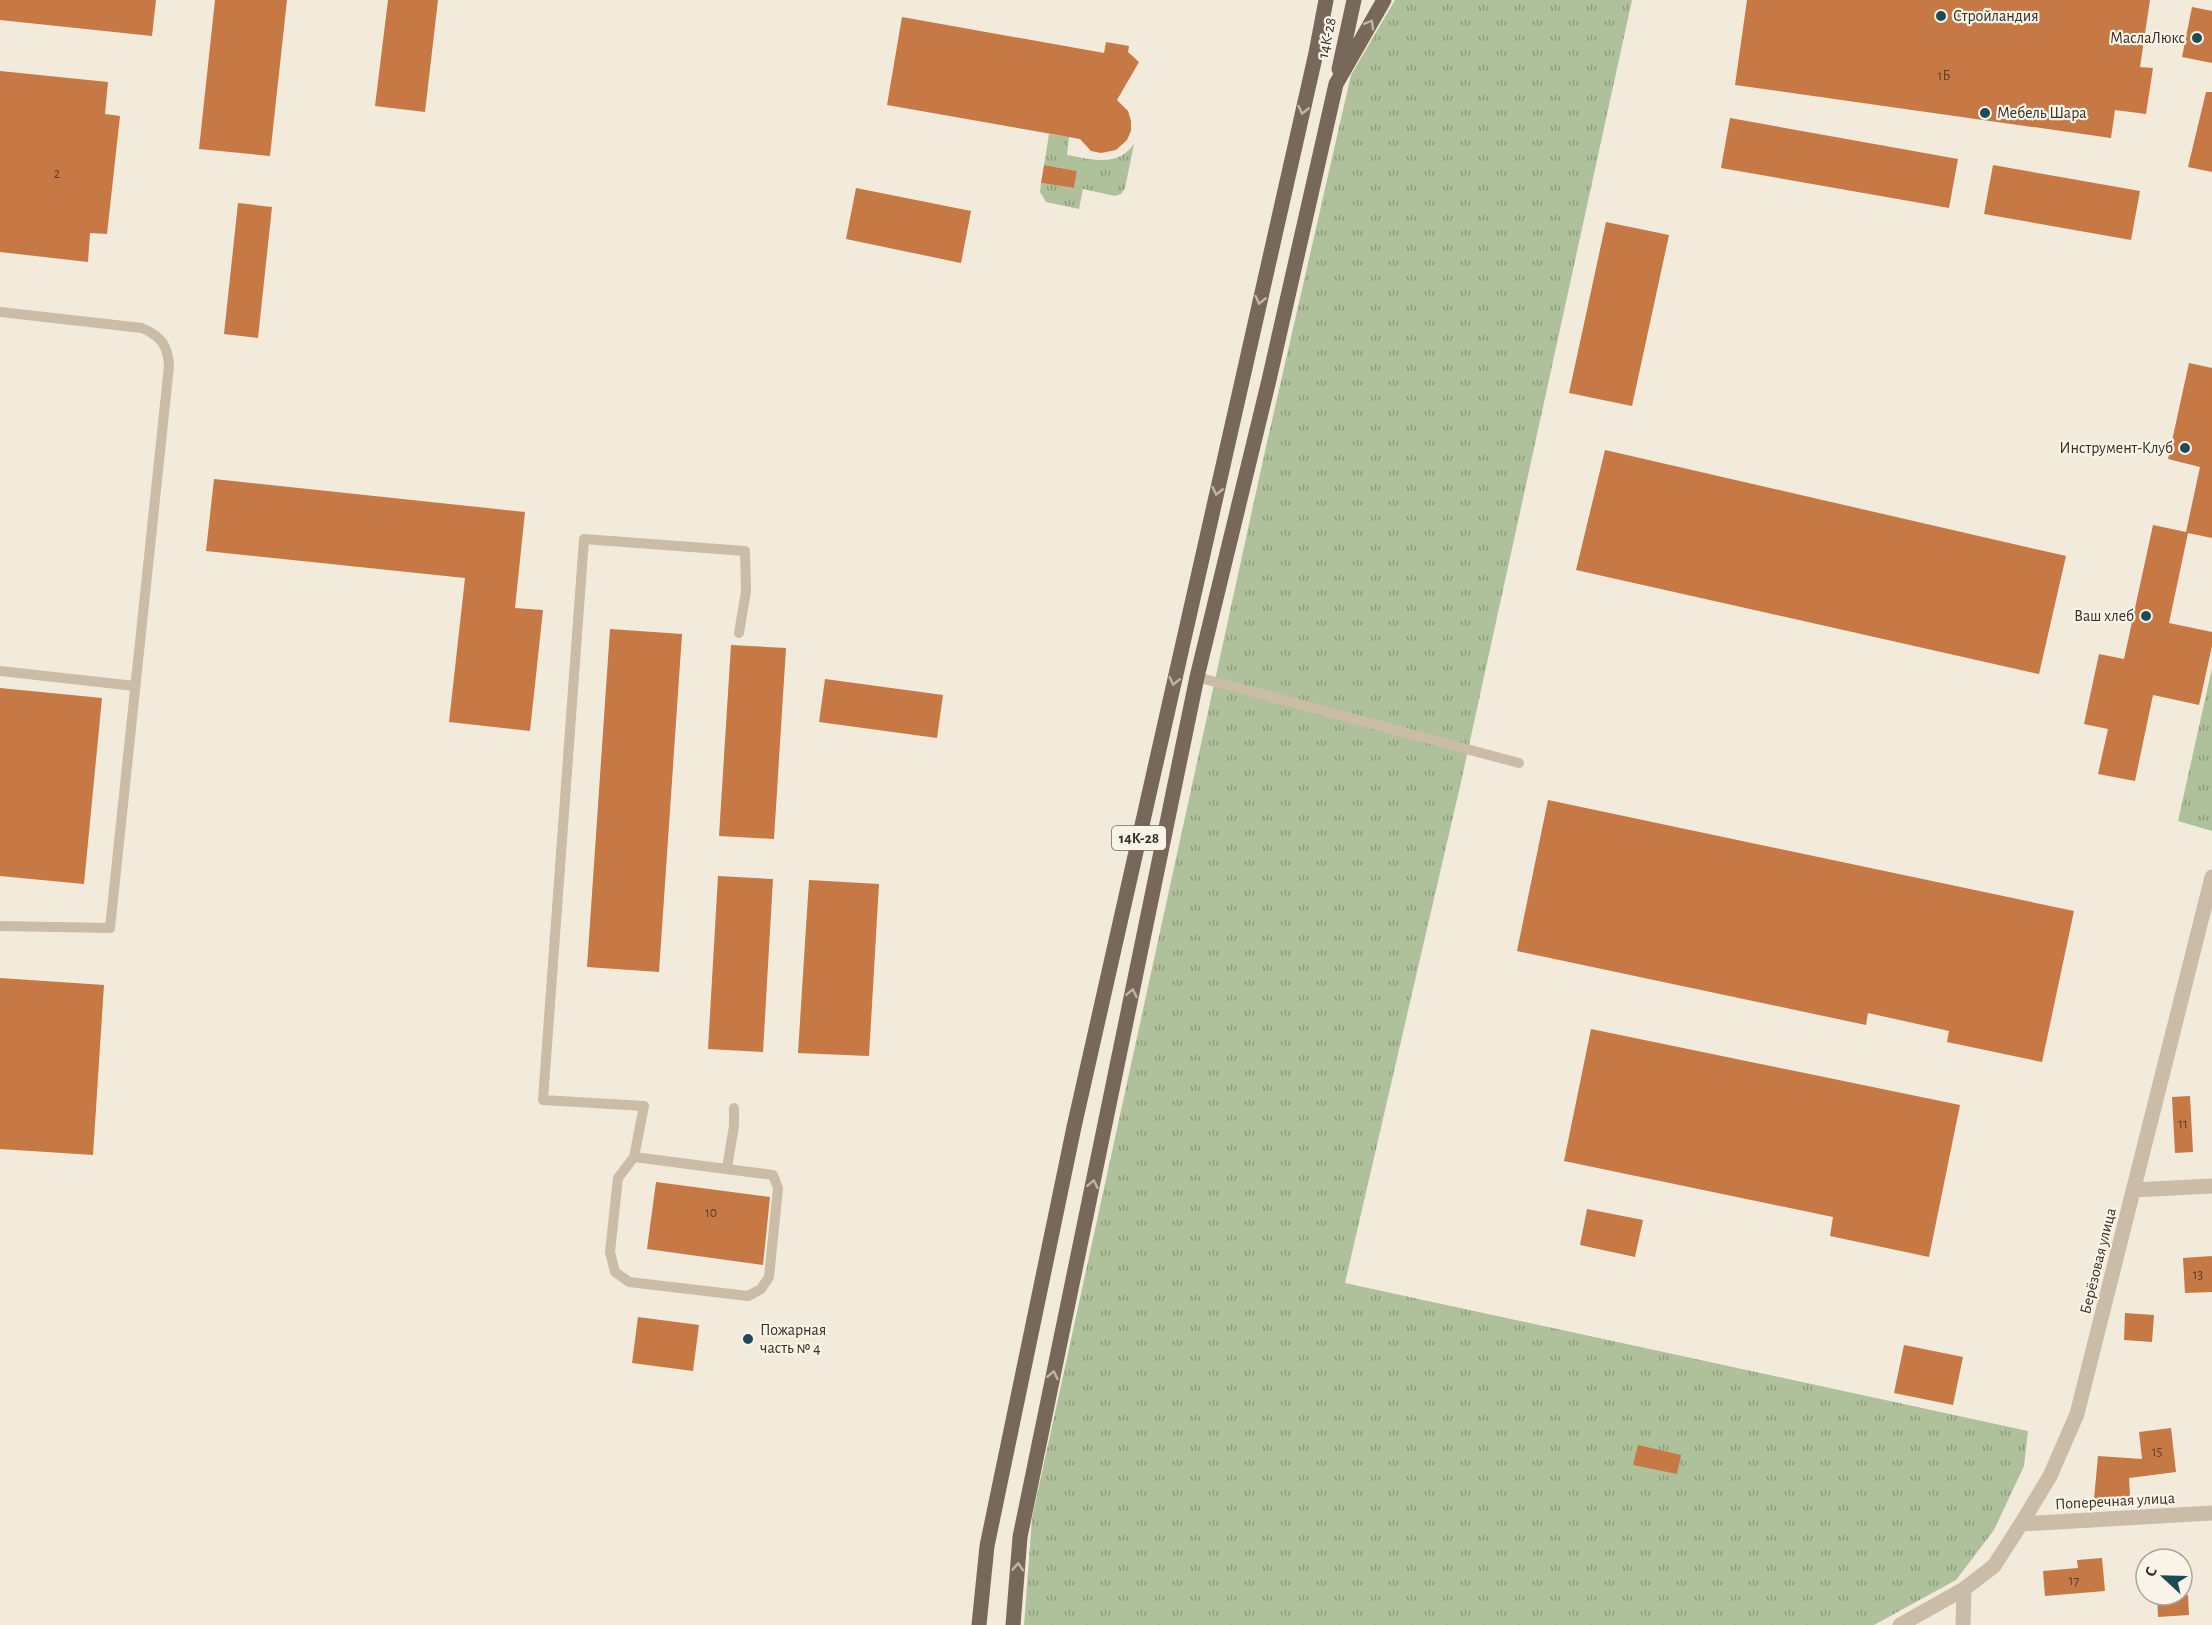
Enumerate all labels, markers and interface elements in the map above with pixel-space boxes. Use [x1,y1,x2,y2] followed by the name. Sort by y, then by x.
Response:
[1953,8,2039,24] place label: Стройландия
[1934,9,1948,23] marker: Стройландия
[1315,16,1339,60] street label: 14К-28
[1363,19,1375,30] one-way arrow
[2110,30,2185,46] place label: МаслаЛюкс
[2190,31,2204,45] marker: МаслаЛюкс
[1938,69,1950,83] house number: 1Б
[1298,105,1311,115] one-way arrow
[1997,105,2087,121] place label: Мебель Шара
[1978,106,1992,120] marker: Мебель Шара
[54,167,60,181] house number: 2
[1254,295,1267,305] one-way arrow
[2059,440,2173,457] place label: Инструмент-Клуб
[2178,441,2192,455] marker: Инструмент-Клуб
[1211,485,1224,495] one-way arrow
[2074,608,2134,624] place label: Ваш хлеб
[2139,609,2153,623] marker: Ваш хлеб
[1168,676,1181,686] one-way arrow
[1112,826,1166,850] road number: 14К-28
[1125,988,1138,998] one-way arrow
[2178,1117,2188,1131] house number: 11
[1085,1179,1098,1189] one-way arrow
[705,1206,717,1220] house number: 10
[2077,1206,2120,1316] street label: Берёзовая улица
[2193,1268,2204,1282] house number: 13
[760,1322,826,1356] place label: Пожарная часть № 4
[741,1332,755,1346] marker: Пожарная часть № 4
[1046,1370,1059,1380] one-way arrow
[2152,1445,2162,1459] house number: 15
[2055,1490,2175,1513] street label: Поперечная улица
[2134,1547,2194,1607] north arrow
[1011,1562,1024,1571] one-way arrow
[2142,1565,2160,1579] text: С
[2069,1574,2079,1588] house number: 17

